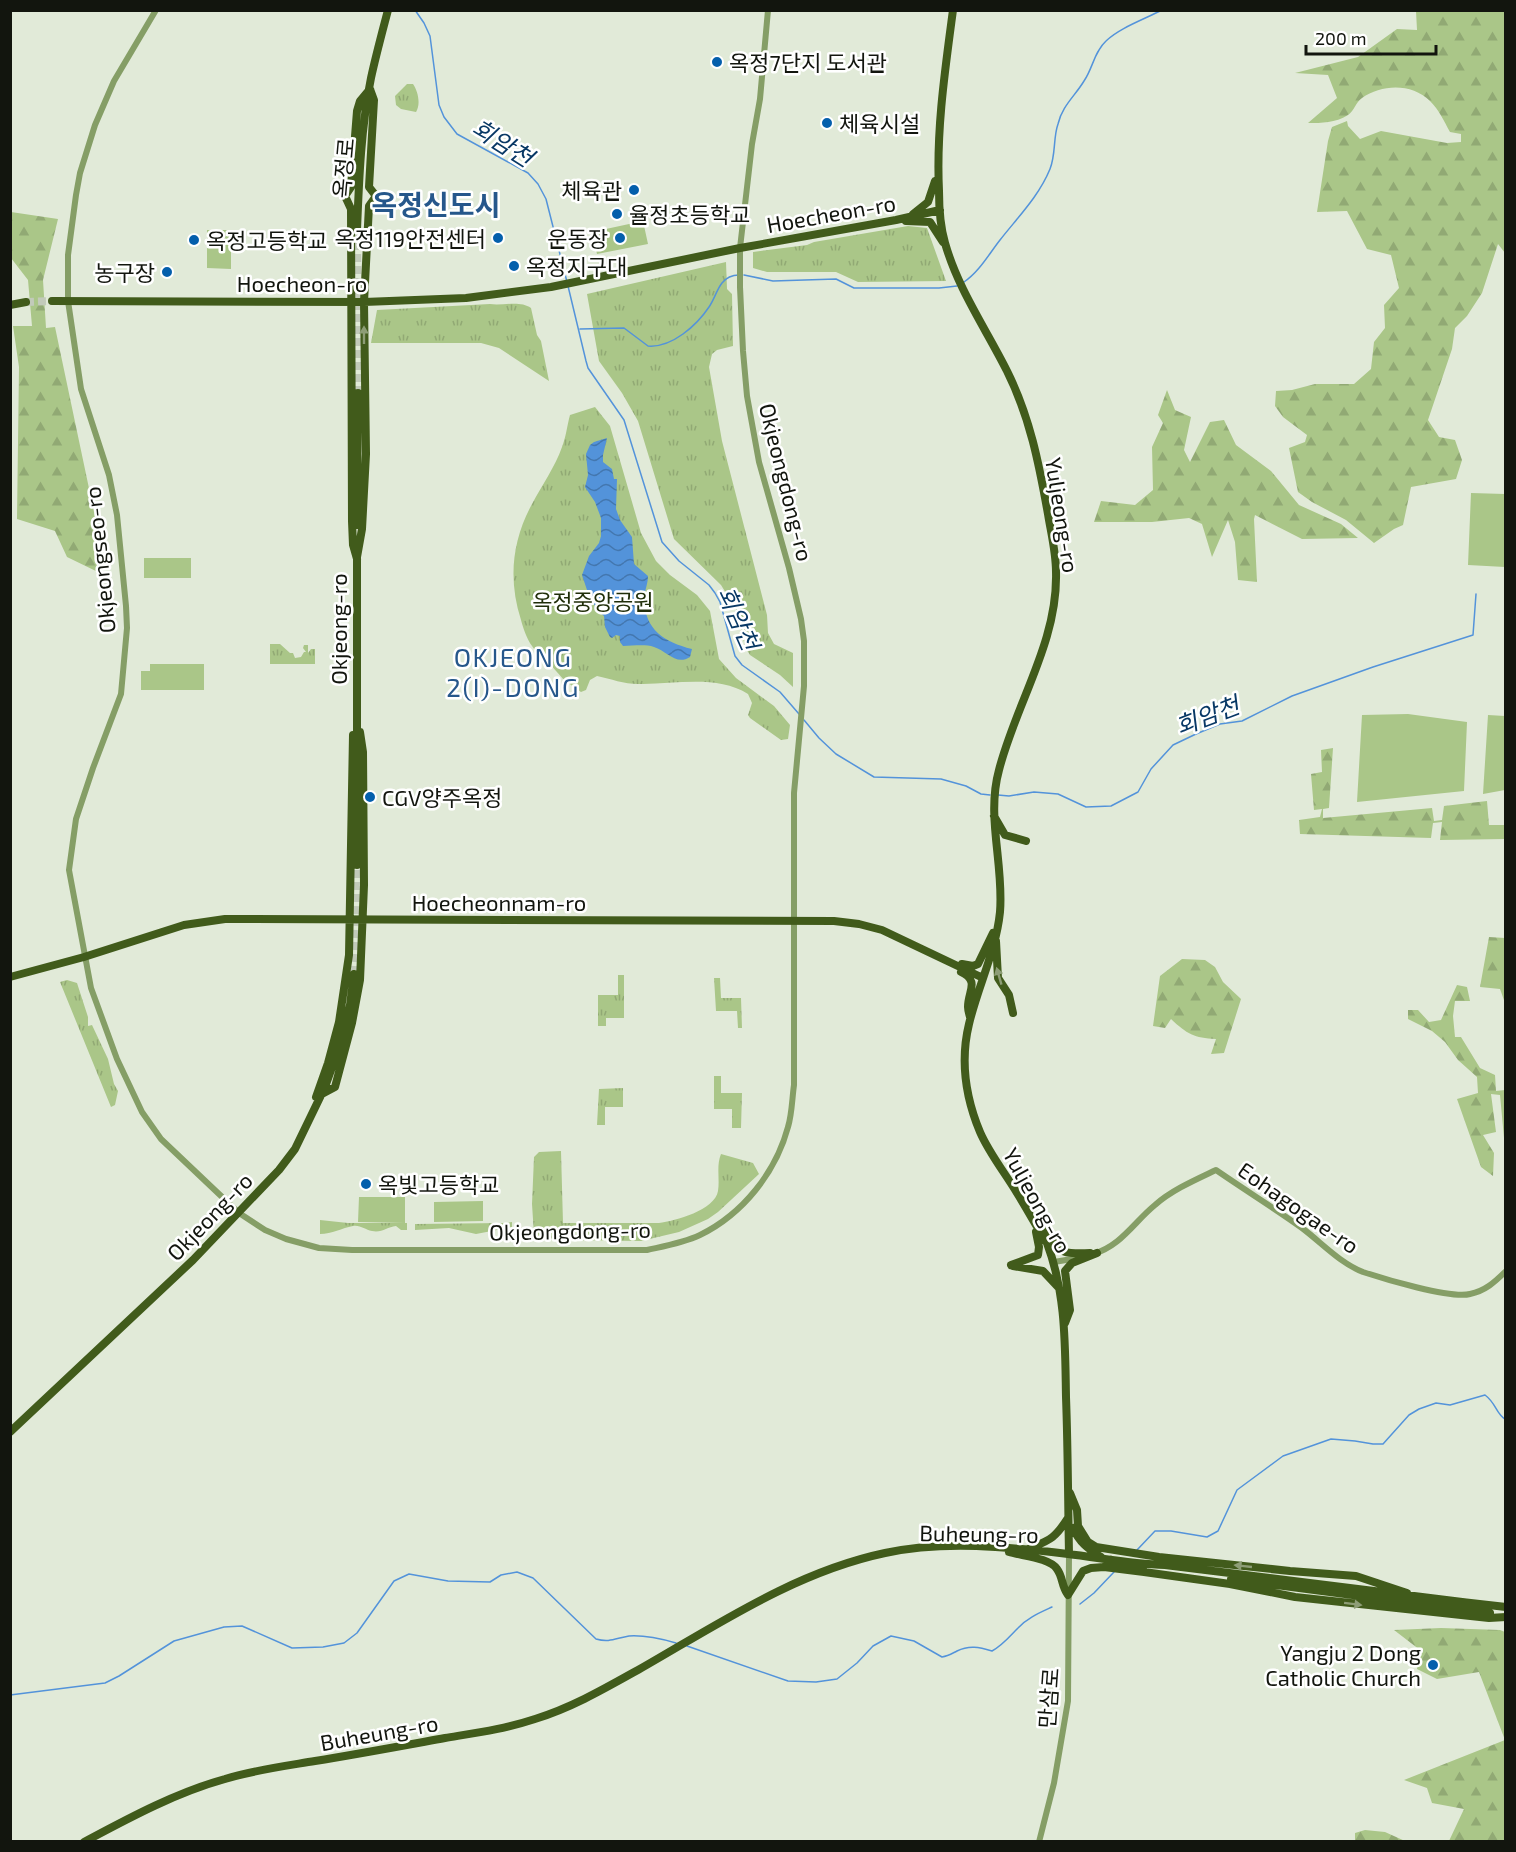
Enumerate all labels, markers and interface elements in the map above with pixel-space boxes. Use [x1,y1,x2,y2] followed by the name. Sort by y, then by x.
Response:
[1306,18,1436,56] scale bar
[1315,27,1367,49] text: 200 m
[729,49,887,75] place label: 옥정7단지 도서관
[710,55,724,69] marker: 옥정7단지 도서관
[839,110,920,136] place label: 체육시설
[467,112,541,173] water label: 회암천
[820,116,834,130] marker: 체육시설
[327,137,359,199] street label: 옥정로
[561,177,622,203] place label: 체육관
[627,183,641,197] marker: 체육관
[372,187,500,221] district label: 옥정신도시
[764,189,898,237] street label: Hoecheon-ro
[629,201,750,227] place label: 율정초등학교
[610,207,624,221] marker: 율정초등학교
[334,225,486,251] place label: 옥정119안전센터
[547,225,608,251] place label: 운동장
[206,227,327,253] place label: 옥정고등학교
[491,231,505,245] marker: 옥정119안전센터
[613,231,627,245] marker: 운동장
[187,233,201,247] marker: 옥정고등학교
[526,253,627,279] place label: 옥정지구대
[94,259,155,285] place label: 농구장
[507,259,521,273] marker: 옥정지구대
[160,265,174,279] marker: 농구장
[237,270,367,296] street label: Hoecheon-ro
[359,326,369,345] one-way arrow
[754,400,819,564] street label: Okjeongdong-ro
[1040,456,1085,575] street label: Yuljeong-ro
[78,485,121,635] street label: Okjeongseo-ro
[325,573,352,685] street label: Okjeong-ro
[712,582,767,657] water label: 회암천
[532,588,654,614] park label: 옥정중앙공원
[446,641,580,702] district label: OKJEONG 2(I)-DONG
[1171,689,1246,740] water label: 회암천
[382,784,502,810] place label: CGV양주옥정
[363,790,377,804] marker: CGV양주옥정
[412,889,586,915] street label: Hoecheonnam-ro
[994,967,1004,986] one-way arrow
[998,1143,1078,1258] street label: Yuljeong-ro
[1234,1156,1364,1258] street label: Eohagogae-ro
[161,1167,258,1266] street label: Okjeong-ro
[378,1171,499,1197] place label: 옥빛고등학교
[359,1177,373,1191] marker: 옥빛고등학교
[489,1216,651,1245] street label: Okjeongdong-ro
[919,1519,1039,1547] street label: Buheung-ro
[1234,1561,1253,1571] one-way arrow
[1344,1599,1363,1609] one-way arrow
[1265,1639,1421,1690] place label: Yangju 2 Dong Catholic Church
[1426,1658,1440,1672] marker: Yangju 2 Dong Catholic Church
[1033,1667,1063,1729] street label: 만삼로
[318,1709,440,1755] street label: Buheung-ro

